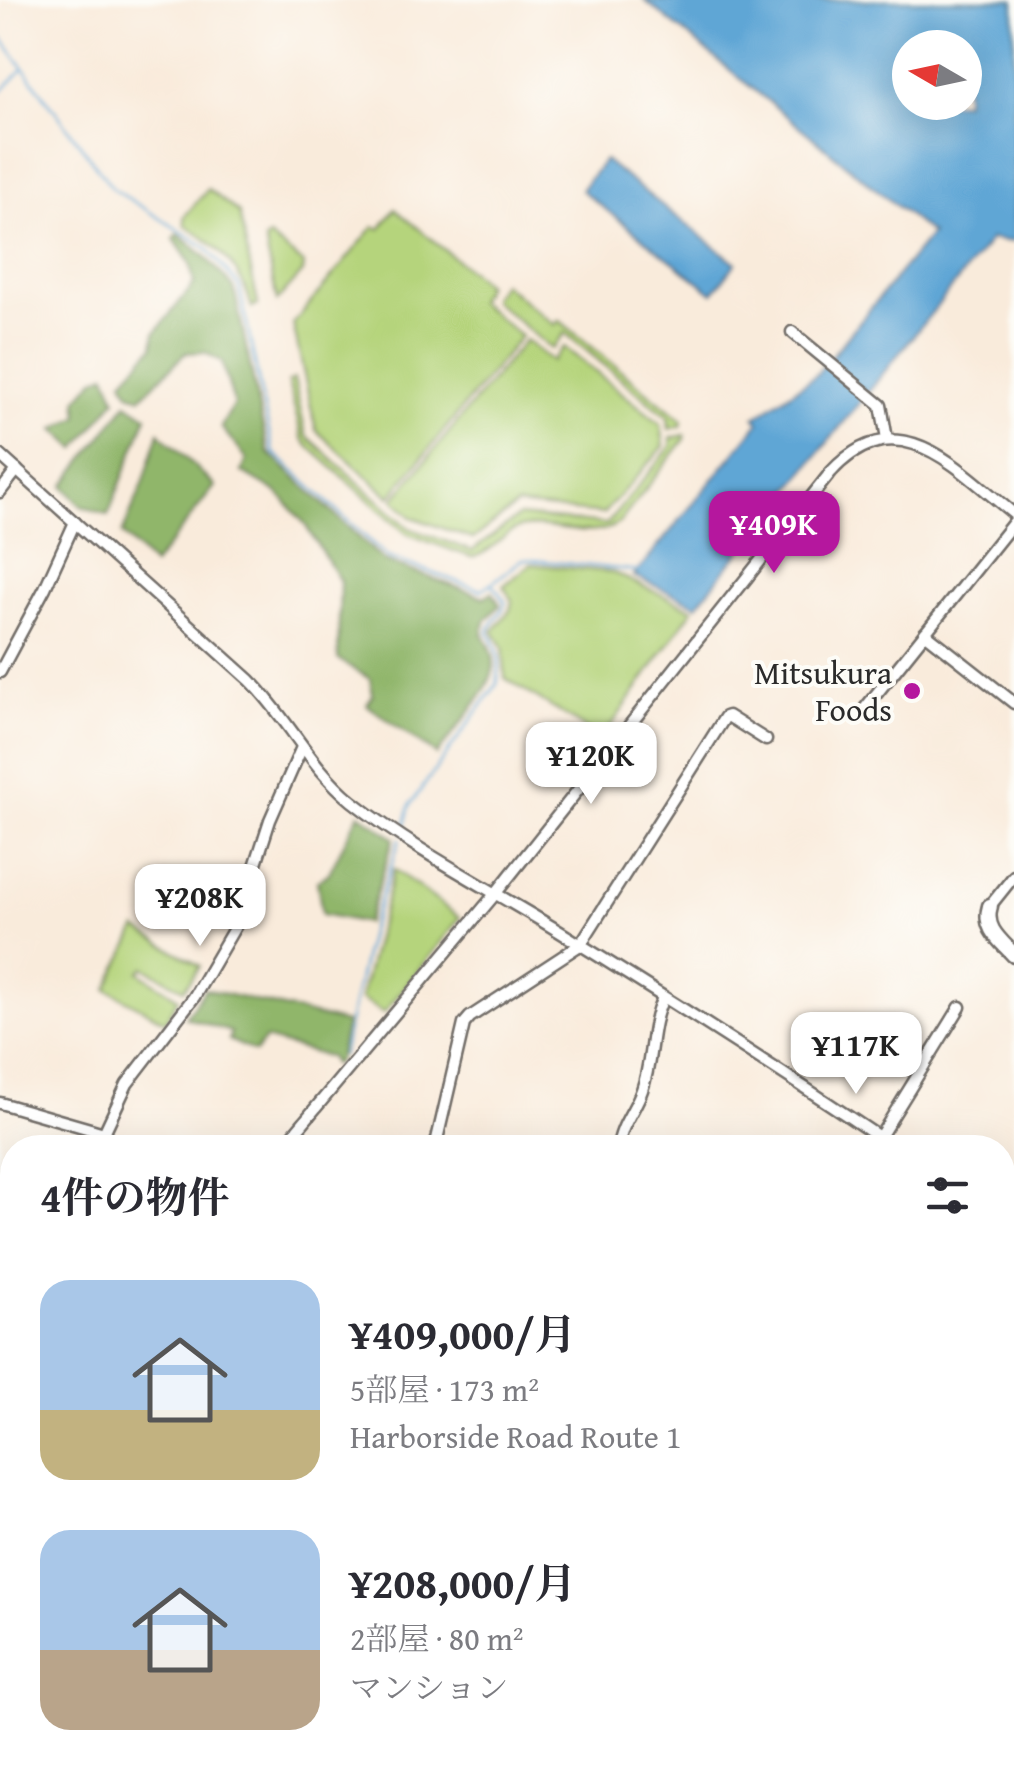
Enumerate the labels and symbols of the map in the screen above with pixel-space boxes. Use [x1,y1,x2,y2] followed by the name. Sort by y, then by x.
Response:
[892,30,982,120] north arrow
[704,491,844,576] pin: ¥409K
[754,649,892,733] place label: Mitsukura Foods
[901,680,923,702] marker: Mitsukura Foods
[521,722,661,807] pin: ¥120K
[130,864,270,949] pin: ¥208K
[786,1012,926,1097] pin: ¥117K

